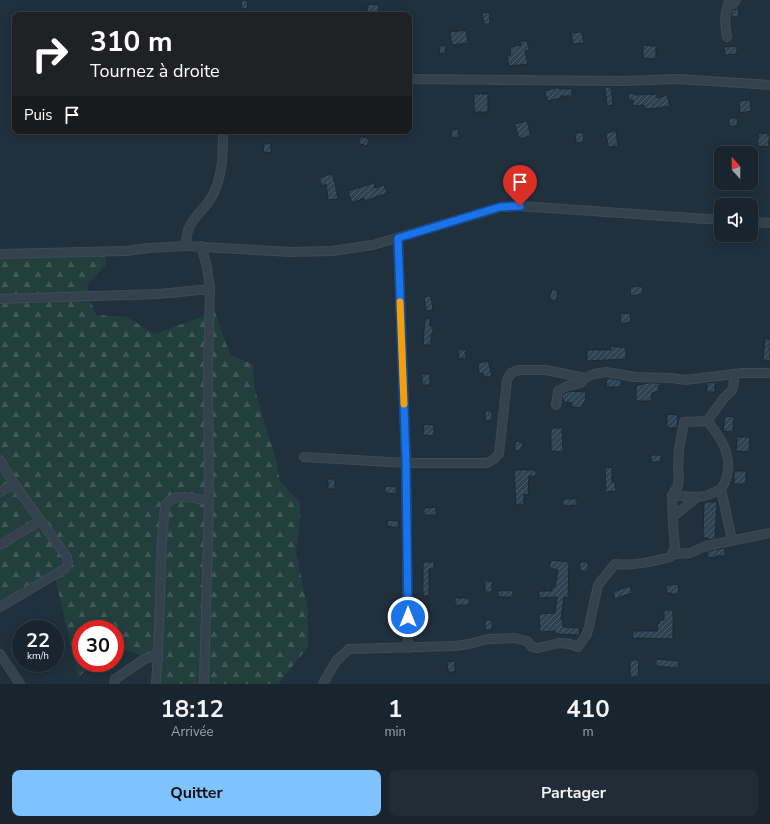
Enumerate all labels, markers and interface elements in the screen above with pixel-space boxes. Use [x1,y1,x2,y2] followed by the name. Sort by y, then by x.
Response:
[90,23,173,61] text: 310 m
[24,28,76,80] icon: right
[90,59,220,83] text: Tournez à droite
[61,104,83,126] icon: arrive
[24,105,53,125] text: Puis
[714,146,758,190] north arrow
[714,146,758,242] map controls
[503,165,537,206] pin
[509,171,531,193] icon: arrive
[714,198,758,242] button: sound
[387,596,429,638] position arrow
[72,620,124,672] speed limit sign: 30
[26,627,50,654] text: 22
[27,649,49,663] text: km/h
[160,693,224,725] text: 18:12
[388,693,402,725] text: 1
[566,693,610,725] text: 410
[171,723,213,741] text: Arrivée
[384,723,406,741] text: min
[582,723,594,741] text: m
[12,770,381,816] button: Quitter
[389,770,758,816] button: Partager

